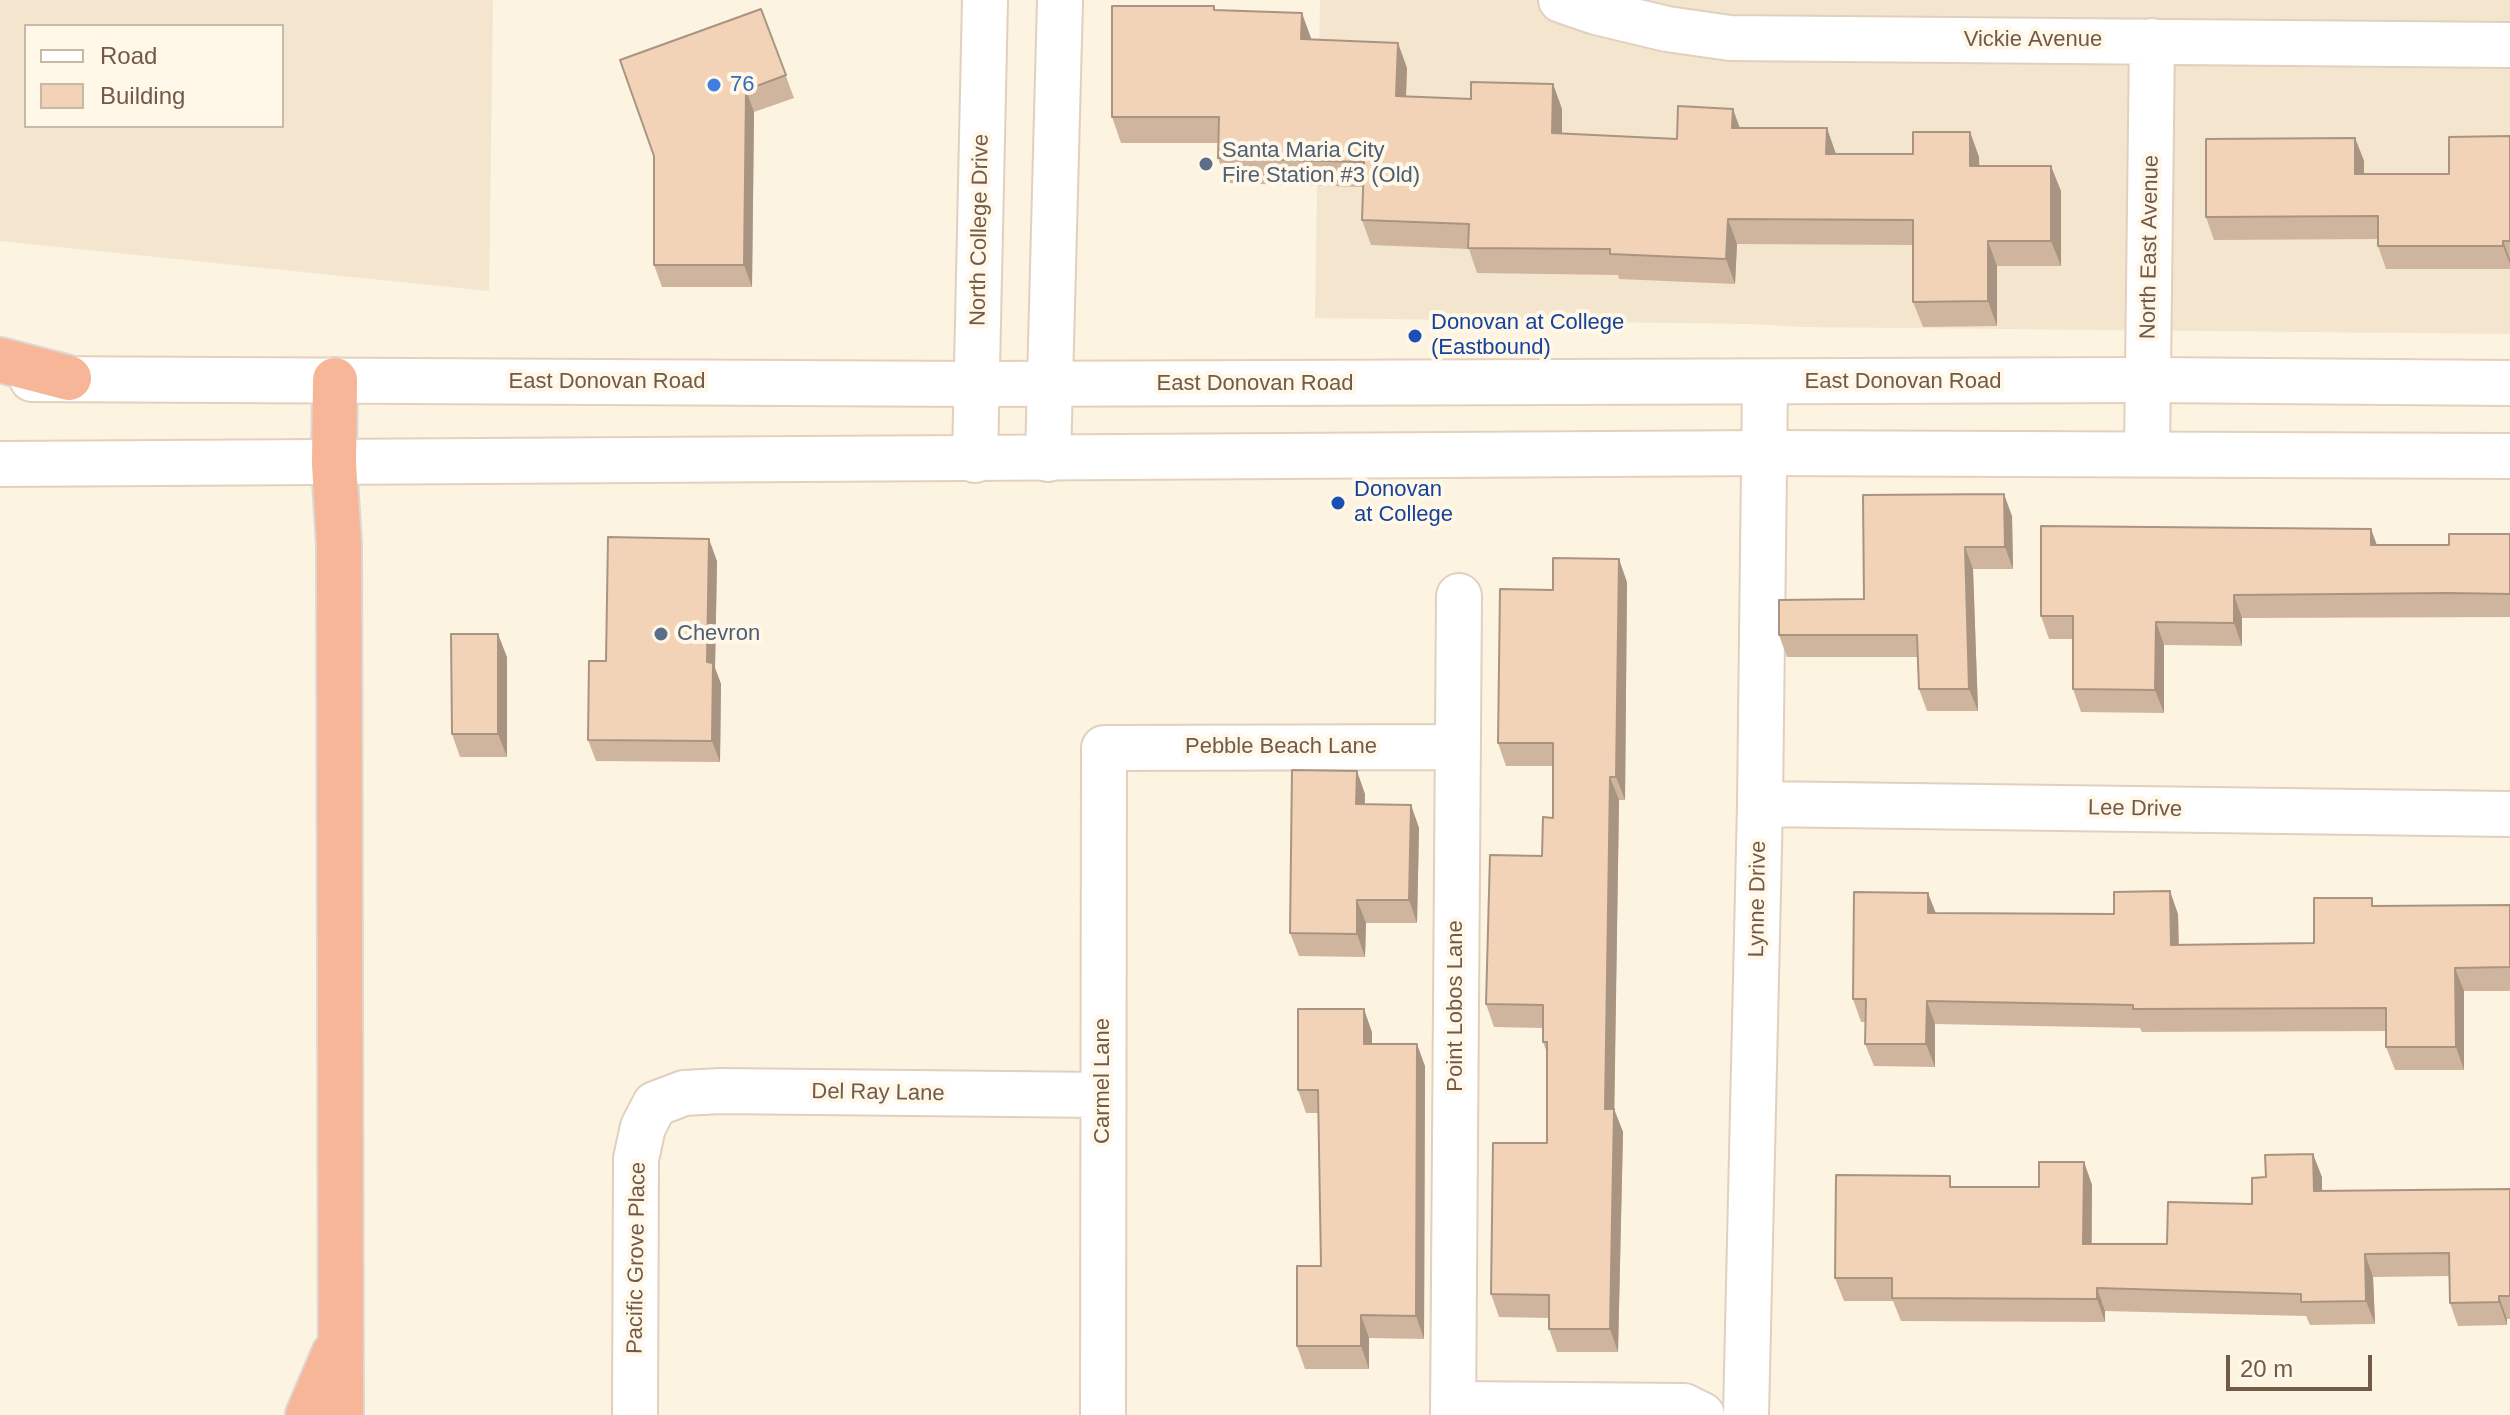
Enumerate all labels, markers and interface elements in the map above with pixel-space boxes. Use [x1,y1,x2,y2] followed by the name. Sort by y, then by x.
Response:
[24,24,284,128] legend
[1964,27,2102,53] street label: Vickie Avenue
[100,42,157,69] text: Road
[730,72,754,98] place label: 76
[705,76,723,94] marker: 76
[100,82,185,109] text: Building
[965,134,995,326] street label: North College Drive
[1222,138,1420,190] place label: Santa Maria City Fire Station #3 (Old)
[1197,155,1215,173] marker: Santa Maria City Fire Station #3 (Old)
[2135,155,2165,339] street label: North East Avenue
[1431,310,1624,362] place label: Donovan at College (Eastbound)
[1406,327,1424,345] marker: Donovan at College (Eastbound)
[509,369,705,395] street label: East Donovan Road
[1805,369,2001,395] street label: East Donovan Road
[1157,371,1353,397] street label: East Donovan Road
[1354,477,1453,528] place label: Donovan at College
[1329,494,1347,512] marker: Donovan at College
[677,621,760,647] place label: Chevron
[652,625,670,643] marker: Chevron
[1185,734,1377,760] street label: Pebble Beach Lane
[2088,795,2182,823] street label: Lee Drive
[1744,840,1772,958] street label: Lynne Drive
[1443,920,1469,1092] street label: Point Lobos Lane
[1090,1018,1116,1144] street label: Carmel Lane
[811,1079,945,1107] street label: Del Ray Lane
[622,1162,652,1354] street label: Pacific Grove Place
[2230,1339,2376,1389] scale bar
[2240,1355,2293,1382] text: 20 m

